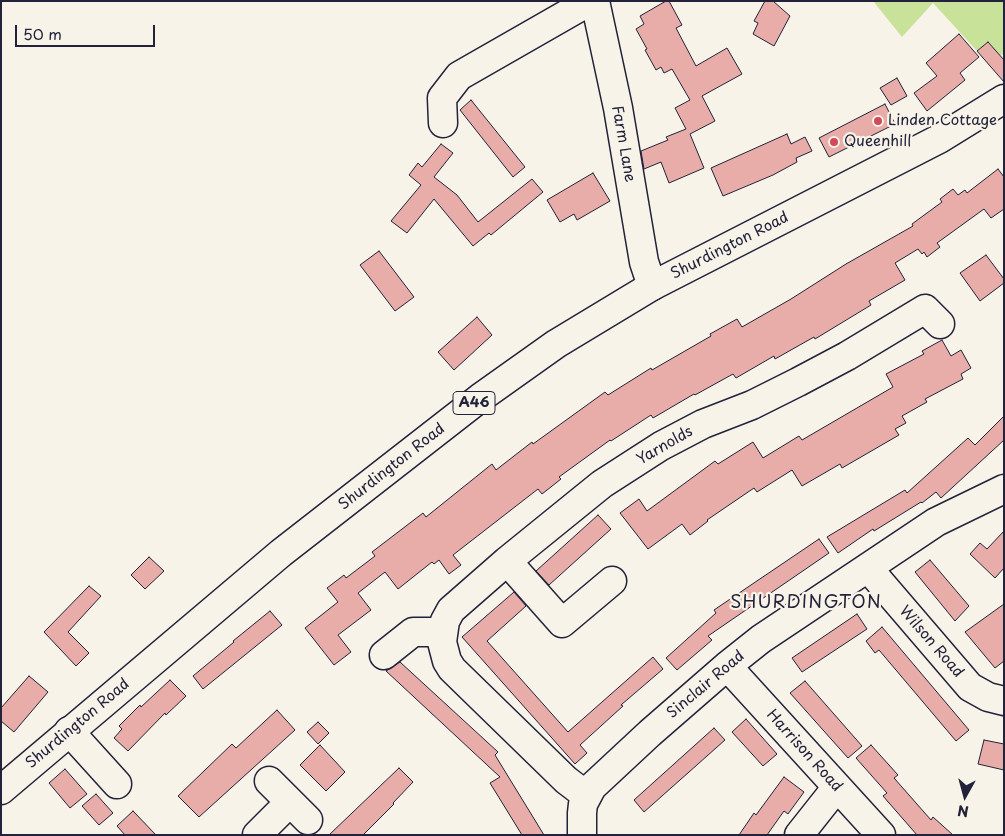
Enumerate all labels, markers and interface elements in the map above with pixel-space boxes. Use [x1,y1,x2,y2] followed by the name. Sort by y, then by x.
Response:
[18,15,158,47] scale bar
[23,22,62,45] text: 50 m
[607,104,639,184] street label: Farm Lane
[888,112,997,130] place label: Linden Cottage
[872,115,884,127] marker: Linden Cottage
[844,133,912,151] place label: Queenhill
[828,136,840,148] marker: Queenhill
[668,209,792,283] street label: Shurdington Road
[453,392,495,414] road number: A46
[335,420,449,514] street label: Shurdington Road
[634,423,696,469] street label: Yarnolds
[730,592,882,614] district label: SHURDINGTON
[895,602,967,682] street label: Wilson Road
[664,647,748,723] street label: Sinclair Road
[23,675,133,773] street label: Shurdington Road
[762,706,846,796] street label: Harrison Road
[940,771,990,821] north arrow
[956,800,970,822] text: N

